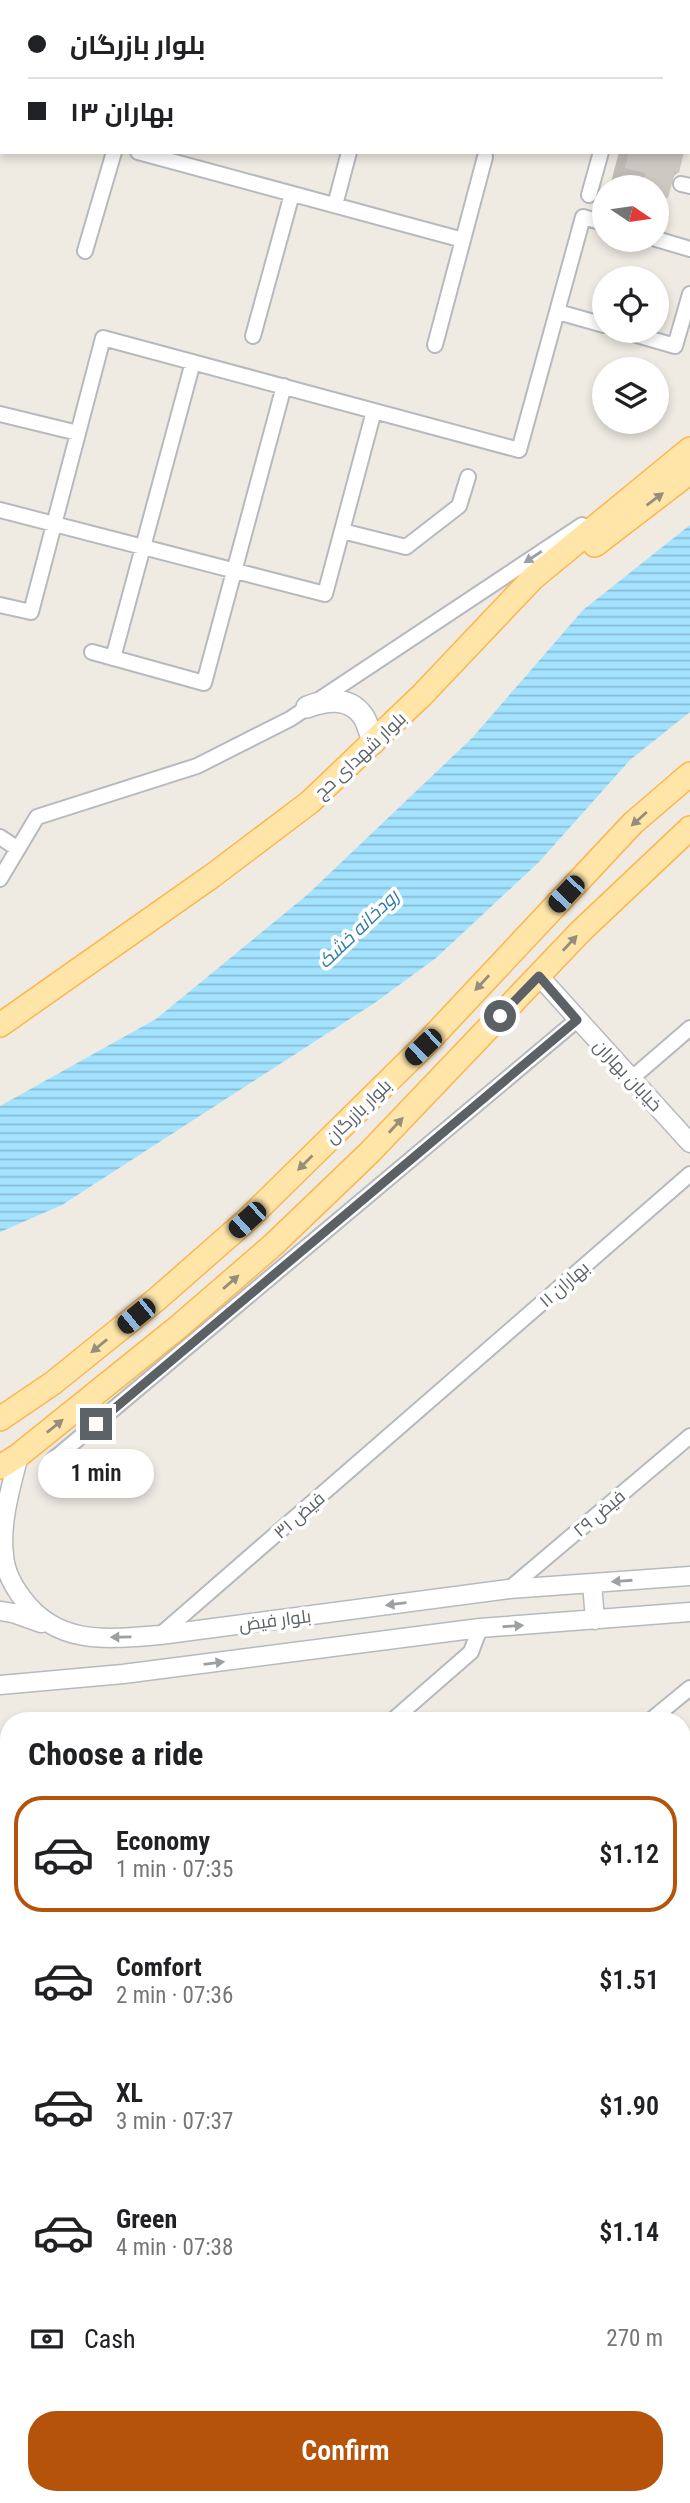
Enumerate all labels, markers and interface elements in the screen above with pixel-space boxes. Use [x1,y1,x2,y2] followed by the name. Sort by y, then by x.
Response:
[70,30,205,60] text: بلوار بازرگان
[70,97,174,127] text: بهاران ۱۳
[592,175,668,252] north arrow
[592,175,669,434] map controls
[592,266,669,343] button: locate
[592,357,669,434] button: layers
[645,492,663,507] one-way arrow
[523,551,543,564] one-way arrow
[310,707,411,804] street label: بلوار شهدای حج
[631,810,648,826] one-way arrow
[544,871,589,917] car
[313,883,405,973] water label: رودخانه خشک
[561,935,577,952] one-way arrow
[474,974,490,991] one-way arrow
[484,1000,516,1032] route start
[401,1025,446,1069] car
[589,1035,667,1116] street label: خیابان بهاران
[321,1074,396,1148] street label: بلوار بازرگان
[387,1117,403,1134] one-way arrow
[296,1154,313,1171] one-way arrow
[225,1198,270,1242] car
[535,1257,594,1312] street label: بهاران ۱۱
[222,1275,239,1290] one-way arrow
[114,1295,159,1337] car
[90,1339,108,1354] one-way arrow
[80,1408,112,1440] route end
[45,1418,63,1433] one-way arrow
[38,1448,154,1498] callout: 1 min
[71,1460,121,1487] text: 1 min
[569,1485,630,1541] street label: فیض ۲۹
[269,1487,329,1543] street label: فیض ۳۱
[611,1576,633,1587] one-way arrow
[385,1599,407,1610] one-way arrow
[238,1605,312,1636] street label: بلوار فیض
[502,1620,524,1631] one-way arrow
[110,1631,132,1643] one-way arrow
[203,1657,225,1668] one-way arrow
[28,1735,203,1773] text: Choose a ride
[32,1823,95,1886] icon: car
[116,1826,210,1856] text: Economy
[599,1839,659,1869] text: $1.12
[116,1856,233,1883] text: 1 min · 07:35
[32,1949,95,2012] icon: car
[116,1952,202,1982] text: Comfort
[599,1965,659,1995] text: $1.51
[116,1982,233,2009] text: 2 min · 07:36
[32,2075,95,2138] icon: car
[116,2078,143,2108] text: XL
[599,2091,659,2121] text: $1.90
[116,2108,233,2135] text: 3 min · 07:37
[32,2201,95,2264] icon: car
[116,2204,177,2234] text: Green
[599,2217,659,2247] text: $1.14
[116,2234,233,2261] text: 4 min · 07:38
[28,2320,66,2358] icon: cash
[84,2324,136,2354] text: Cash
[606,2325,663,2352] text: 270 m
[28,2411,663,2491] button: Confirm

